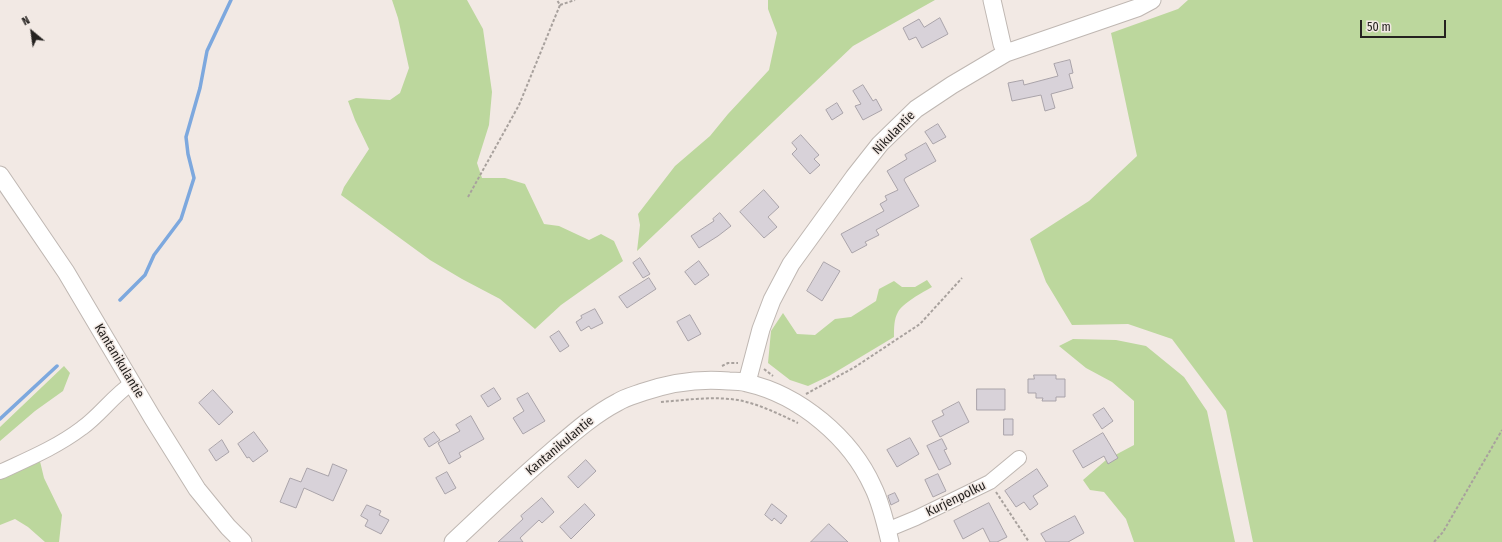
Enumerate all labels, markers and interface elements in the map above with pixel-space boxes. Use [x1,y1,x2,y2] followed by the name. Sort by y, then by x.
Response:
[12,12,52,52] north arrow
[1362,12,1448,38] scale bar
[20,14,32,28] text: N
[1367,20,1391,34] text: 50 m
[869,108,919,158] street label: Nikulantie
[91,321,147,401] street label: Kantanikulantie
[523,413,597,479] street label: Kantanikulantie
[924,478,988,520] street label: Kurjenpolku

